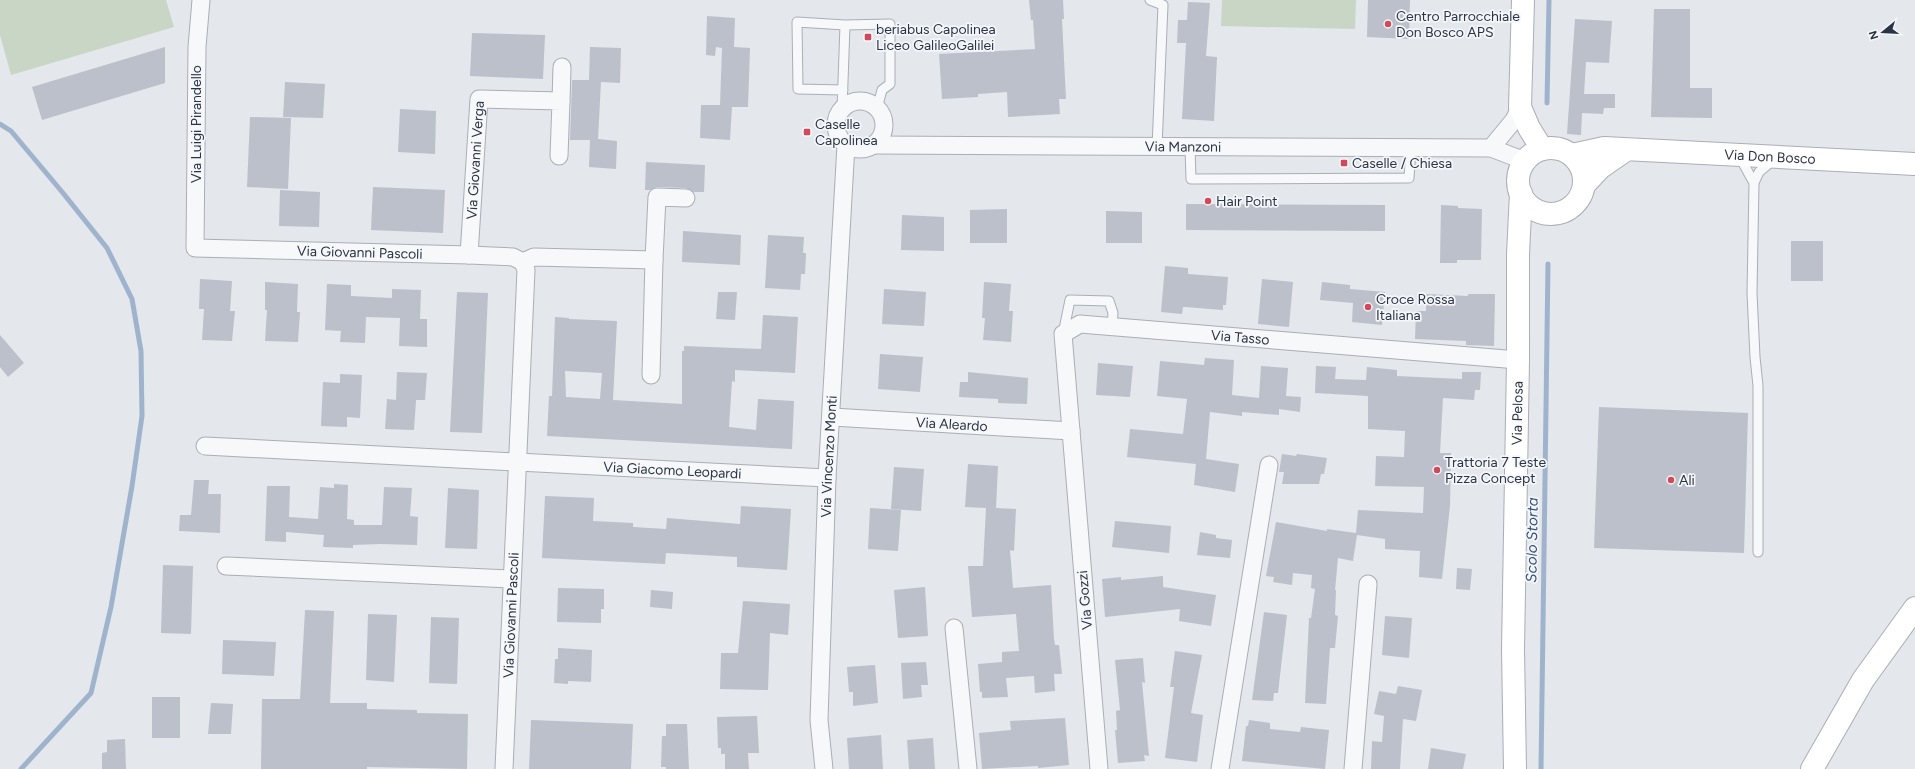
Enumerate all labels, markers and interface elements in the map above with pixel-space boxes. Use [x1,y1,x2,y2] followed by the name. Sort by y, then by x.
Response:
[1396,8,1520,41] place label: Centro Parrocchiale Don Bosco APS
[1863,12,1903,52] north arrow
[1383,19,1393,29] marker: Centro Parrocchiale Don Bosco APS
[876,21,996,54] place label: beriabus Capolinea Liceo GalileoGalilei
[1866,29,1881,41] text: N
[863,32,873,42] marker: beriabus Capolinea Liceo GalileoGalilei
[188,65,205,183] street label: Via Luigi Pirandello
[463,100,487,220] street label: Via Giovanni Verga
[815,116,878,149] place label: Caselle Capolinea
[802,127,812,137] marker: Caselle Capolinea
[1145,138,1221,155] street label: Via Manzoni
[1724,146,1816,167] street label: Via Don Bosco
[1352,155,1452,172] place label: Caselle / Chiesa
[1339,158,1349,168] marker: Caselle / Chiesa
[1216,193,1278,210] place label: Hair Point
[1203,196,1213,206] marker: Hair Point
[297,242,423,262] street label: Via Giovanni Pascoli
[1376,291,1455,324] place label: Croce Rossa Italiana
[1363,302,1373,312] marker: Croce Rossa Italiana
[1210,326,1270,348] street label: Via Tasso
[1508,381,1526,445] street label: Via Pelosa
[817,395,840,518] street label: Via Vincenzo Monti
[915,413,988,435] street label: Via Aleardo
[1445,454,1546,487] place label: Trattoria 7 Teste Pizza Concept
[603,458,742,482] street label: Via Giacomo Leopardi
[1432,465,1442,475] marker: Trattoria 7 Teste Pizza Concept
[1679,472,1695,489] place label: Ali
[1666,475,1676,485] marker: Ali
[1522,497,1542,583] water label: Scolo Storta
[500,552,522,678] street label: Via Giovanni Pascoli
[1074,570,1096,630] street label: Via Gozzi

